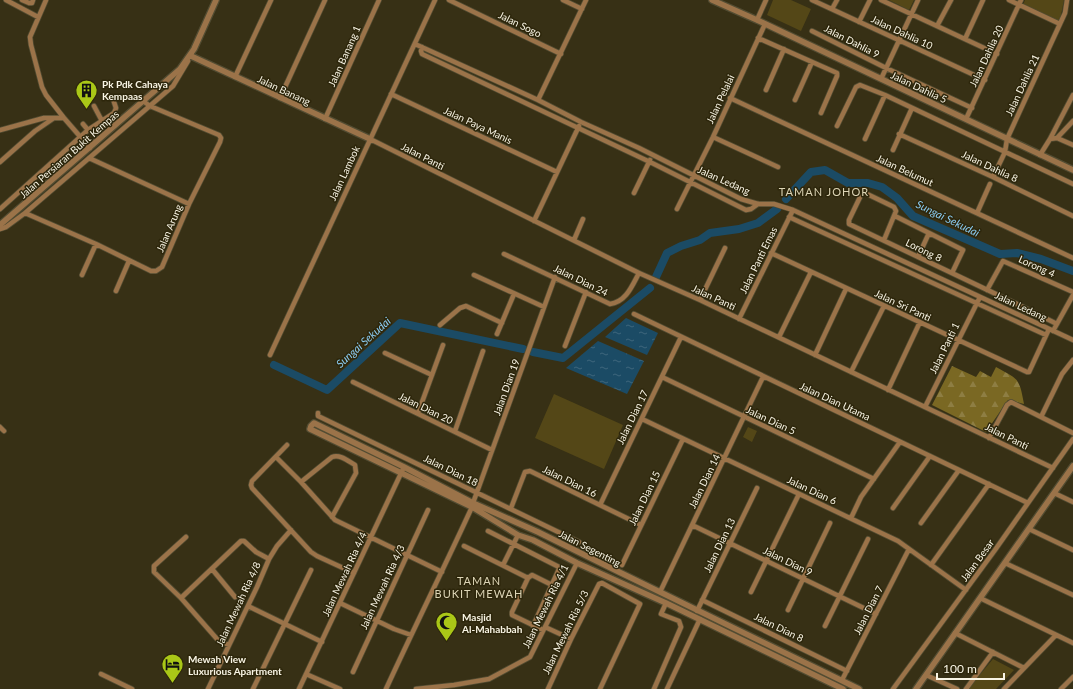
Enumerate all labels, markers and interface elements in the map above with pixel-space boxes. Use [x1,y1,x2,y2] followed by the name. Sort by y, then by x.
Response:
[497,8,544,40] street label: Jalan Sogo
[869,13,935,52] street label: Jalan Dahlia 10
[822,22,882,60] street label: Jalan Dahlia 9
[325,23,363,88] street label: Jalan Banang 1
[967,23,1006,89] street label: Jalan Dahlia 20
[1003,52,1042,118] street label: Jalan Dahlia 21
[889,69,949,105] street label: Jalan Dahlia 5
[256,72,312,108] street label: Jalan Banang
[703,73,737,125] street label: Jalan Pelalai
[74,77,100,110] building icon: Pk Pdk Cahaya Kempaas
[102,78,168,102] place label: Pk Pdk Cahaya Kempaas
[442,104,514,146] street label: Jalan Paya Manis
[17,108,121,200] street label: Jalan Persiaran Bukit Kempas
[399,140,447,172] street label: Jalan Panti
[326,143,362,202] street label: Jalan Lambok
[960,148,1020,184] street label: Jalan Dahlia 8
[875,152,936,189] street label: Jalan Belumut
[696,163,752,197] street label: Jalan Ledang
[779,185,869,198] district label: TAMAN JOHOR
[914,197,982,239] water label: Sungai Sekudai
[154,202,184,254] street label: Jalan Arung
[737,225,779,295] street label: Jalan Panti Emas
[904,236,944,264] street label: Lorong 8
[1017,253,1057,279] street label: Lorong 4
[552,262,610,298] street label: Jalan Dian 24
[690,282,738,312] street label: Jalan Panti
[873,287,933,323] street label: Jalan Sri Panti
[993,289,1049,323] street label: Jalan Ledang
[333,314,393,370] water label: Sungai Sekudai
[926,320,962,375] street label: Jalan Panti 1
[490,357,522,417] street label: Jalan Dian 19
[798,379,872,423] street label: Jalan Dian Utama
[614,388,650,446] street label: Jalan Dian 17
[397,390,455,426] street label: Jalan Dian 20
[744,403,798,437] street label: Jalan Dian 5
[983,420,1031,452] street label: Jalan Panti
[422,452,480,488] street label: Jalan Dian 18
[686,452,722,510] street label: Jalan Dian 14
[541,463,599,499] street label: Jalan Dian 16
[626,469,662,527] street label: Jalan Dian 15
[785,473,839,507] street label: Jalan Dian 6
[701,516,737,574] street label: Jalan Dian 13
[557,527,623,569] street label: Jalan Segenting
[319,530,369,618] street label: Jalan Mewah Ria 4/4
[958,536,996,583] street label: Jalan Besar
[357,543,407,631] street label: Jalan Mewah Ria 4/3
[761,544,815,578] street label: Jalan Dian 9
[213,560,263,648] street label: Jalan Mewah Ria 4/8
[519,562,571,650] street label: Jalan Mewah Ria 4/1
[435,574,523,600] district label: TAMAN BUKIT MEWAH
[851,583,886,636] street label: Jalan Dian 7
[539,588,591,676] street label: Jalan Mewah Ria 5/3
[433,610,459,643] mosque icon: Masjid Al-Mahabbah
[752,610,806,644] street label: Jalan Dian 8
[461,611,523,635] place label: Masjid Al-Mahabbah
[160,652,186,685] hotel icon: Mewah View Luxurious Apartment
[188,653,282,677] place label: Mewah View Luxurious Apartment
[937,655,1004,681] scale bar
[943,661,977,676] text: 100 m

